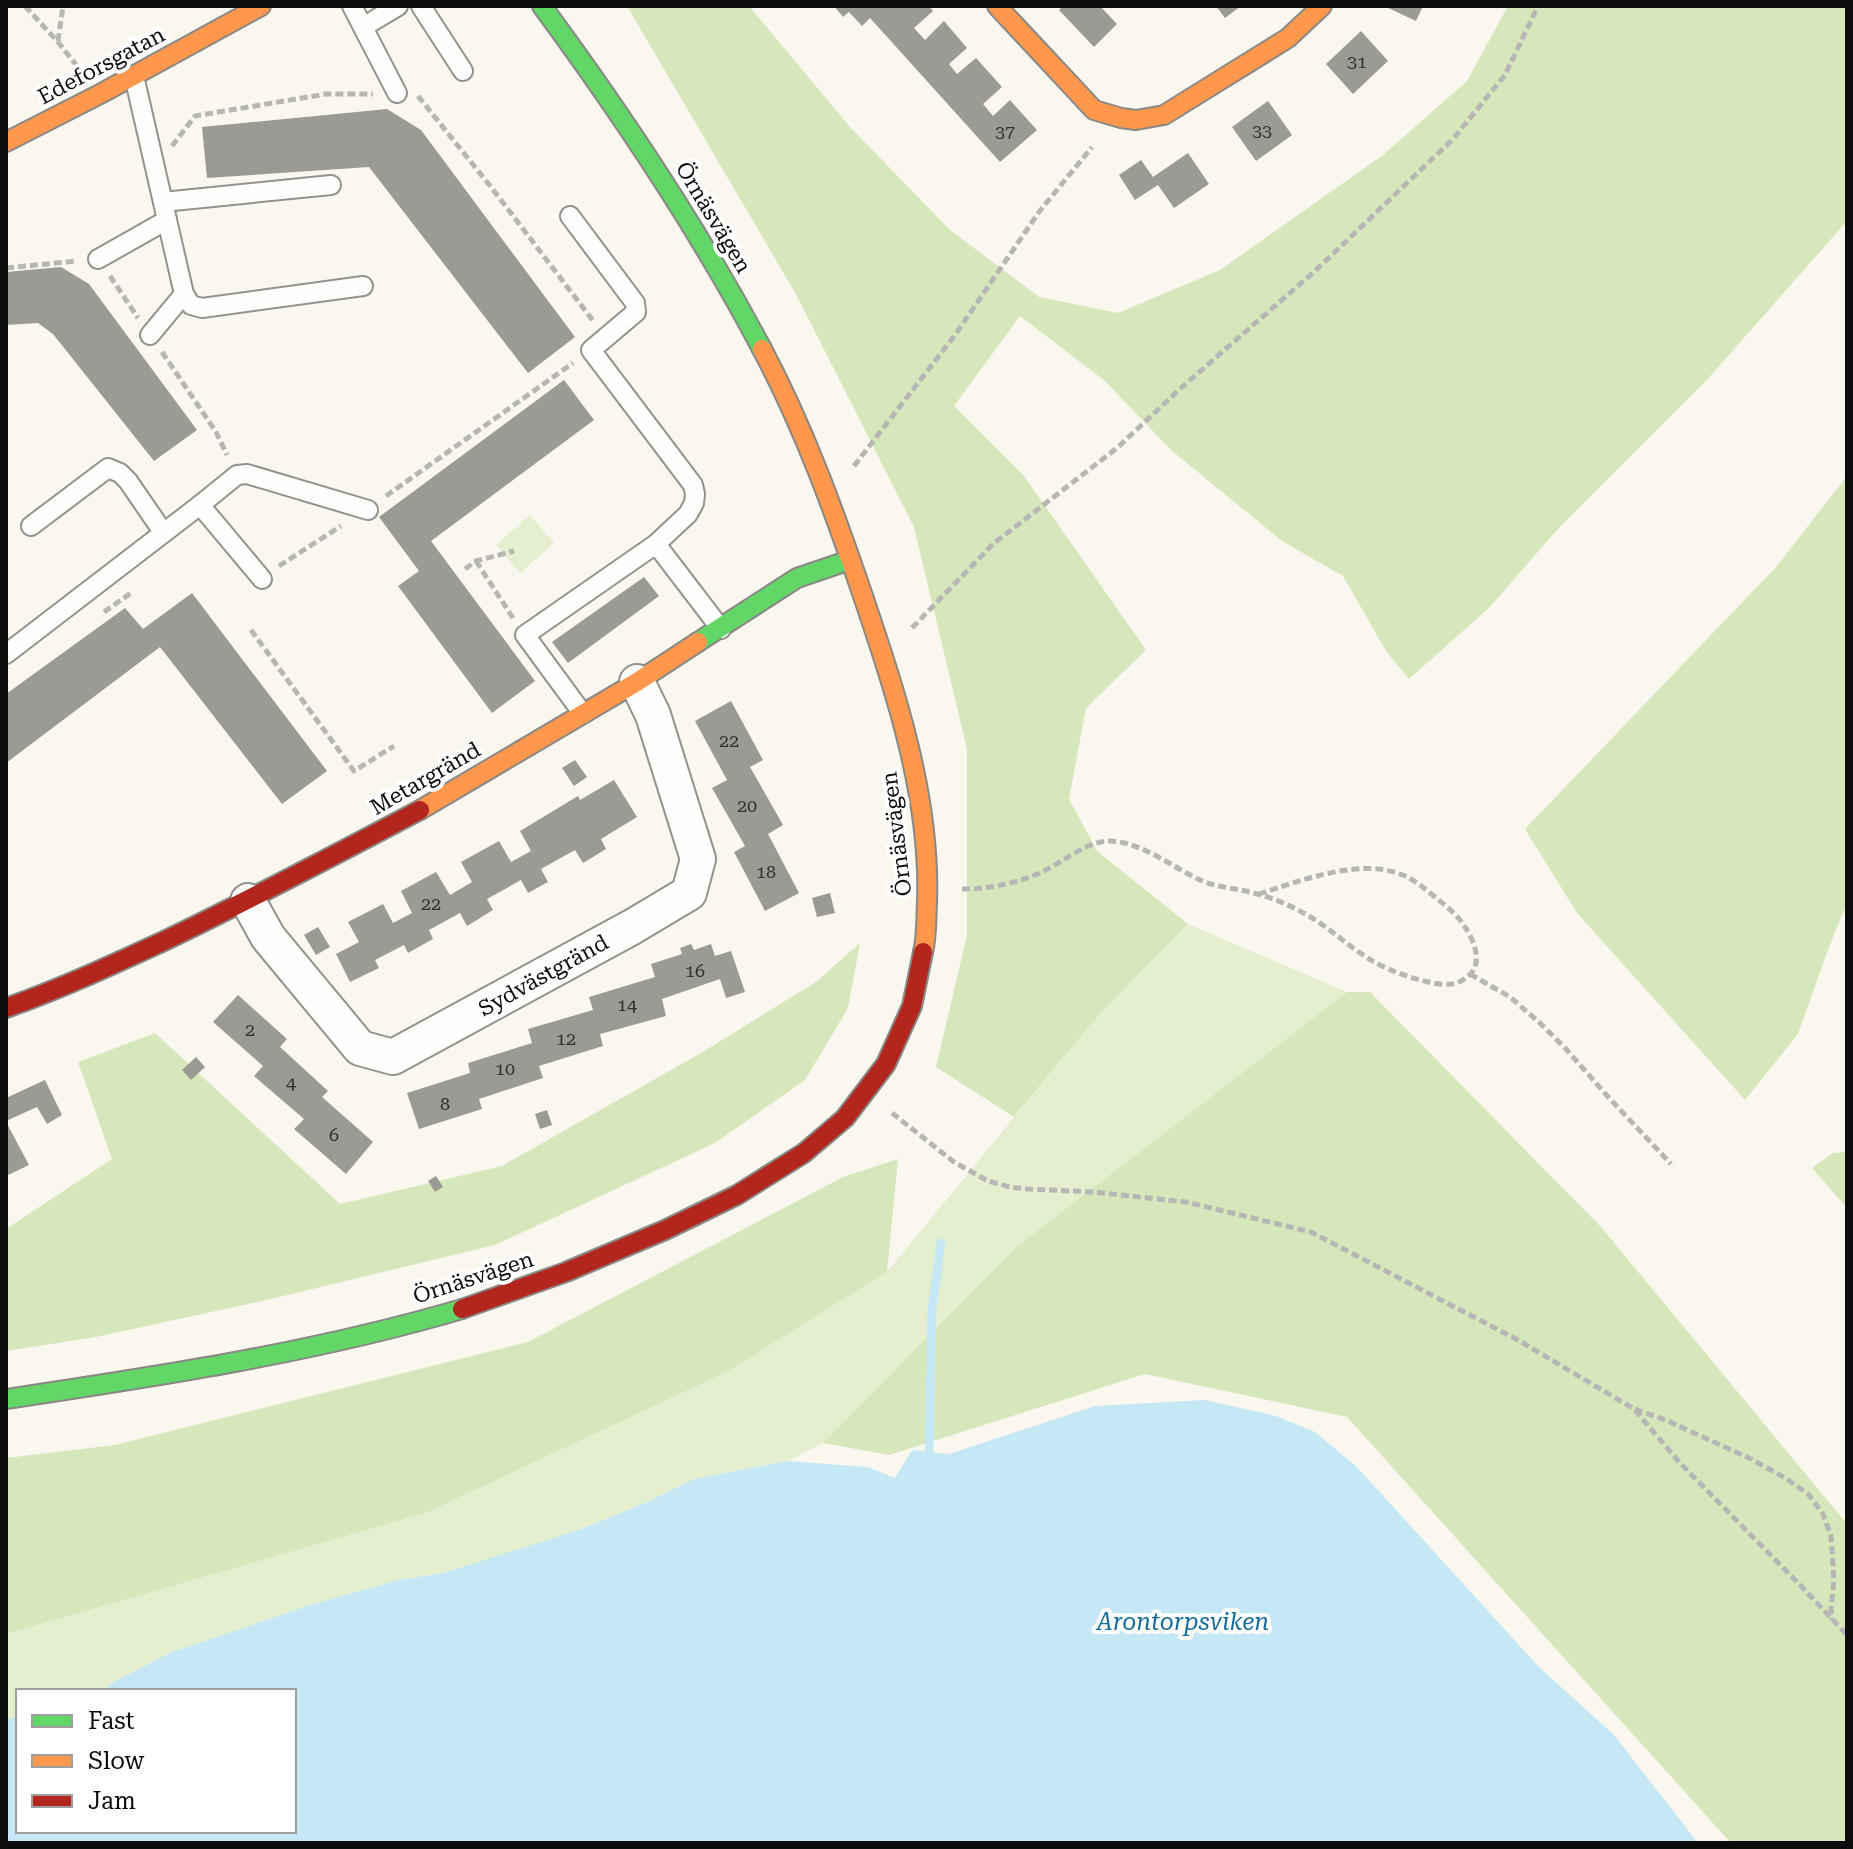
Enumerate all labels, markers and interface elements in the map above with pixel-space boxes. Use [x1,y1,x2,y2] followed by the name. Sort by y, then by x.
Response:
[34,22,169,109] street label: Edeforsgatan
[1347,51,1367,72] house number: 31
[1252,120,1272,141] house number: 33
[995,121,1015,142] house number: 37
[671,157,757,277] street label: Örnäsvägen
[719,730,739,751] house number: 22
[366,737,485,820] street label: Metargränd
[875,770,917,898] street label: Örnäsvägen
[737,795,757,816] house number: 20
[756,861,776,882] house number: 18
[421,893,441,914] house number: 22
[474,929,612,1021] street label: Sydvästgränd
[685,960,705,981] house number: 16
[617,994,637,1015] house number: 14
[245,1019,255,1040] house number: 2
[556,1028,576,1049] house number: 12
[495,1058,515,1079] house number: 10
[286,1072,296,1093] house number: 4
[440,1093,450,1114] house number: 8
[329,1124,339,1145] house number: 6
[409,1245,537,1309] street label: Örnäsvägen
[1095,1608,1269,1636] water label: Arontorpsviken
[16,1689,296,1833] legend
[88,1707,135,1735] text: Fast
[88,1747,145,1775] text: Slow
[88,1787,136,1815] text: Jam

